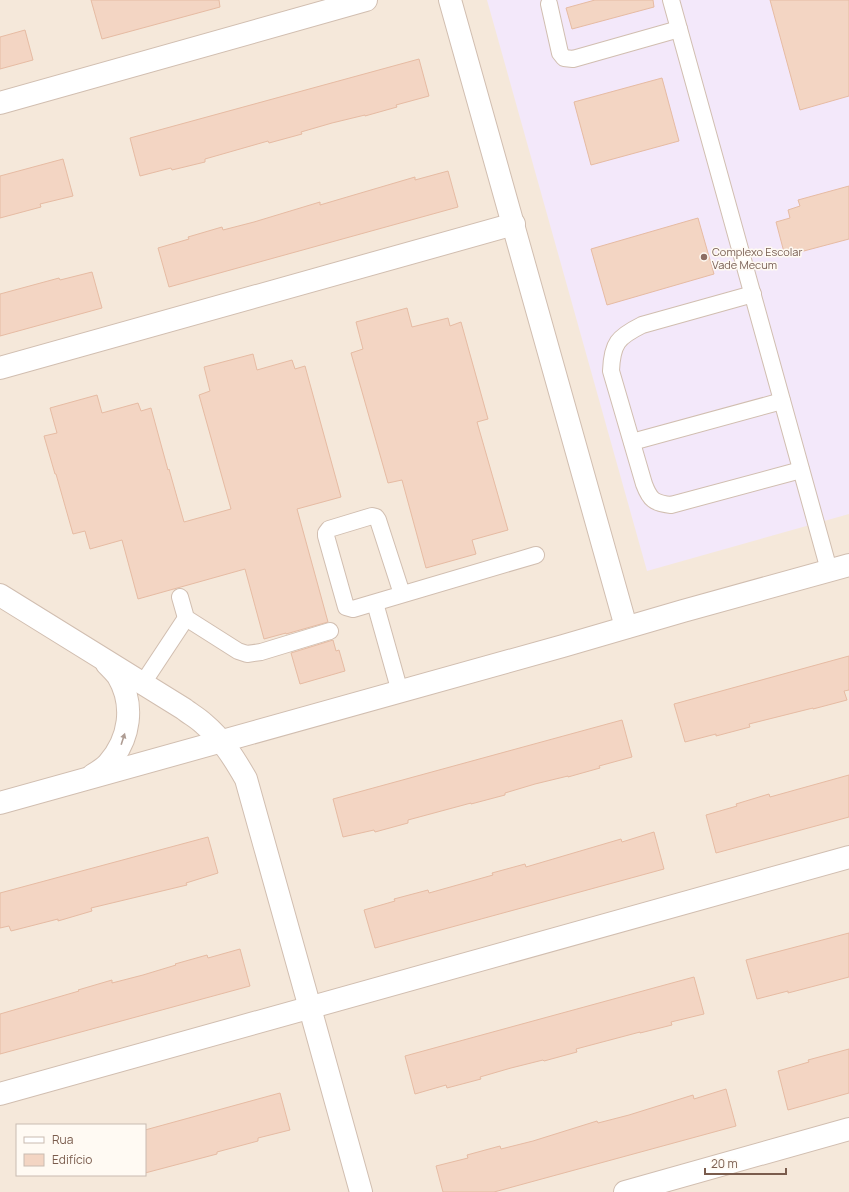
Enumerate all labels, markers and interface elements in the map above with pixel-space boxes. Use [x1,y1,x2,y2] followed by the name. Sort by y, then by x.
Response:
[712,244,802,272] place label: Complexo Escolar Vade Mecum
[699,252,709,262] marker: Complexo Escolar Vade Mecum
[120,733,126,745] one-way arrow
[16,1124,146,1176] legend
[52,1131,73,1148] text: Rua
[705,1150,786,1176] scale bar
[52,1151,92,1168] text: Edifício
[711,1155,738,1172] text: 20 m

